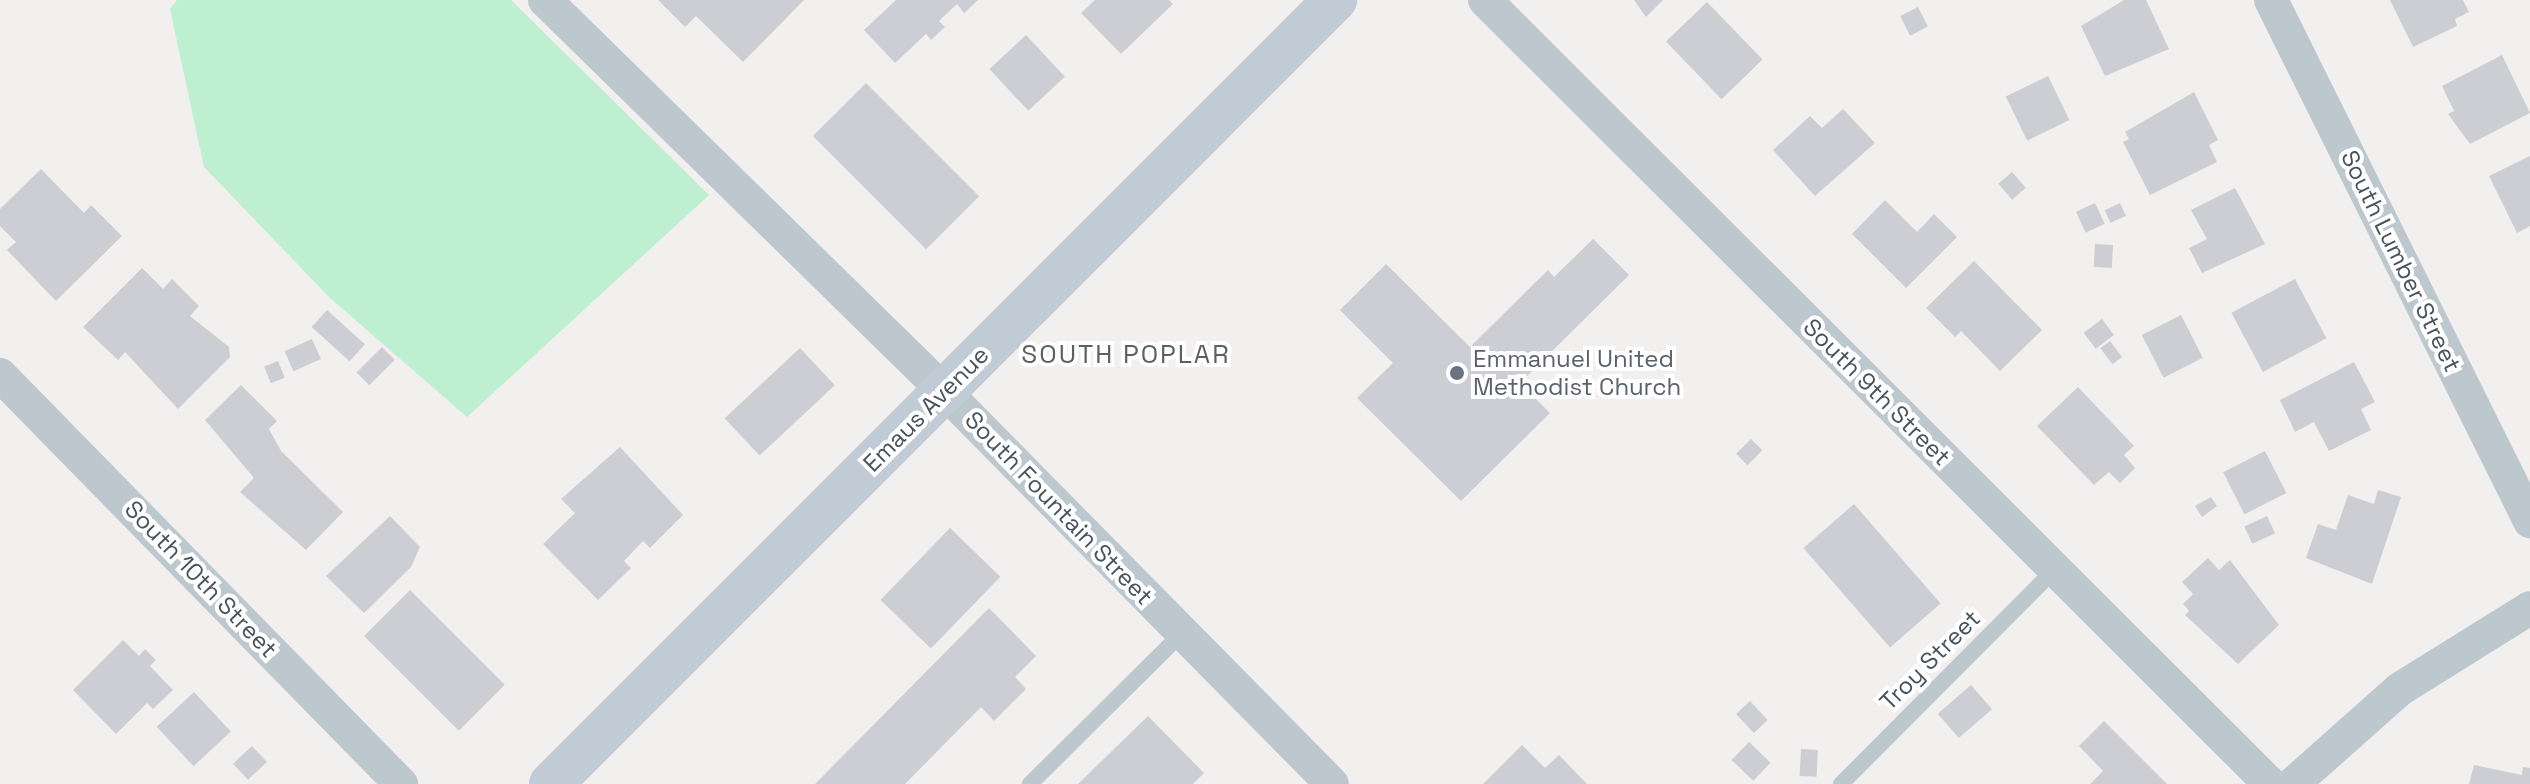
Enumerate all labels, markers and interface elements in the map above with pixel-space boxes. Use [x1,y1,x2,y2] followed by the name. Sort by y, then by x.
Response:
[2335,146,2467,376] street label: South Lumber Street
[1797,312,1957,472] street label: South 9th Street
[1021,339,1231,371] district label: SOUTH POPLAR
[857,340,995,478] street label: Emaus Avenue
[1473,345,1681,401] place label: Emmanuel United Methodist Church
[1448,364,1466,382] marker: Emmanuel United Methodist Church
[959,405,1159,611] street label: South Fountain Street
[119,495,283,663] street label: South 10th Street
[1874,604,1986,716] street label: Troy Street

